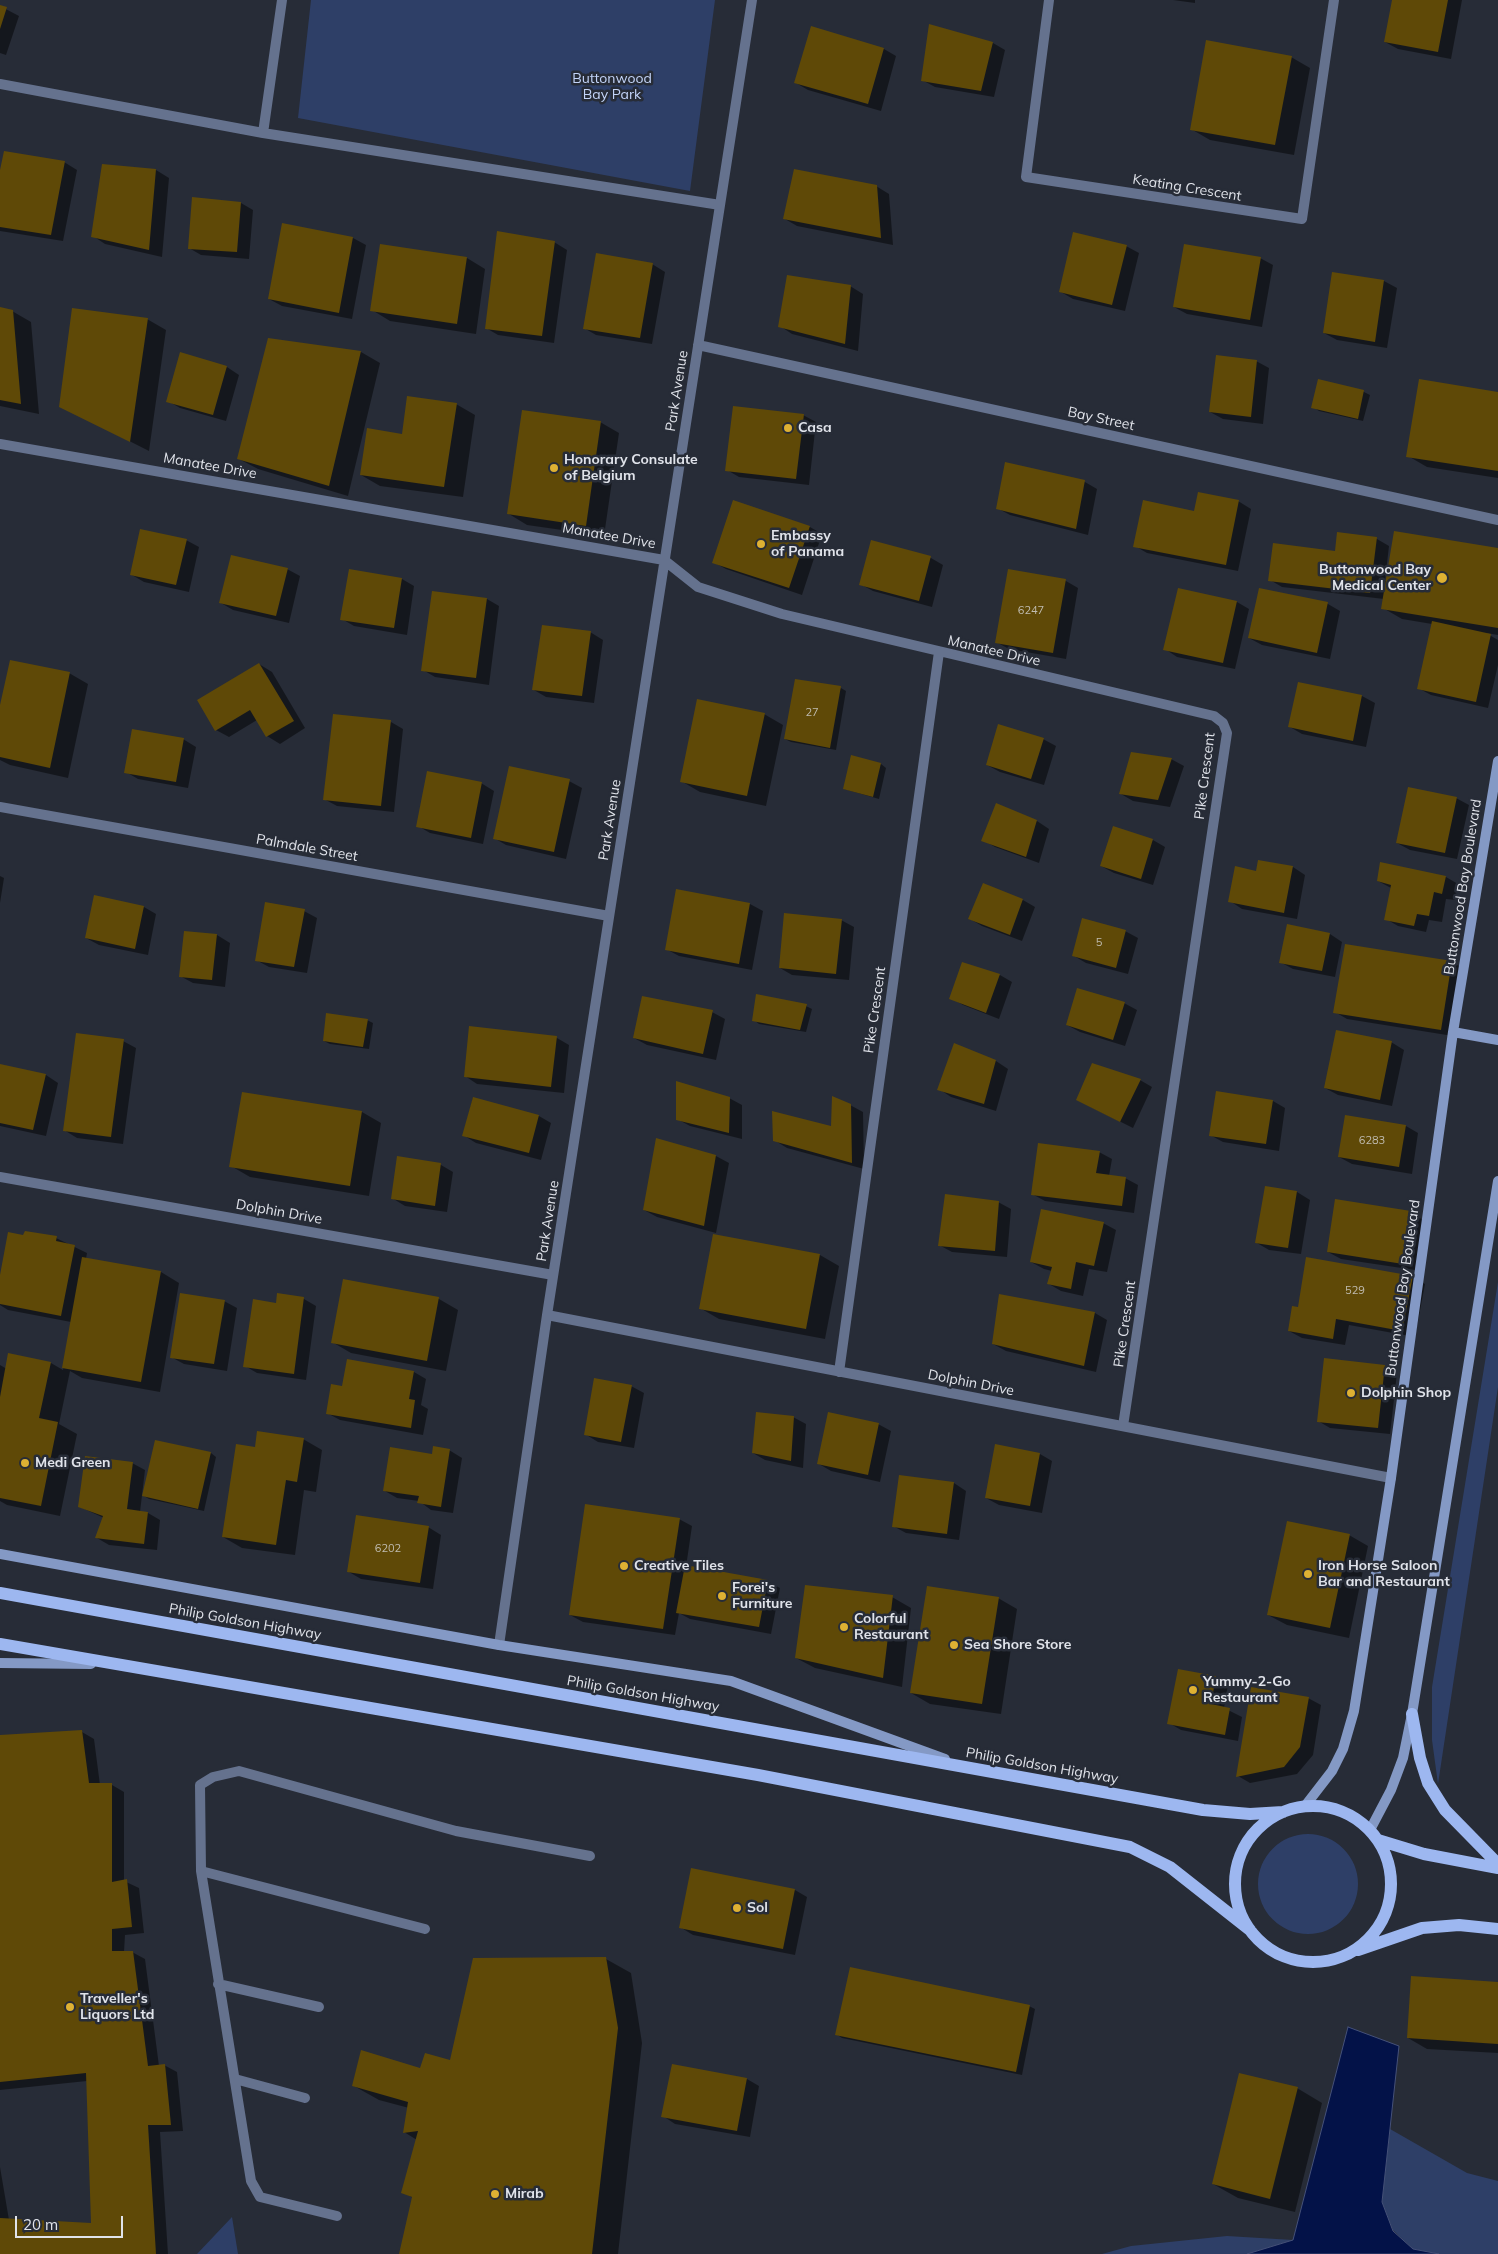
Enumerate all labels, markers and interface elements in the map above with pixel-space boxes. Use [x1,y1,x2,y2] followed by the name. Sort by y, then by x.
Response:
[572,71,652,104] park label: Buttonwood Bay Park
[1131,171,1243,205] street label: Keating Crescent
[662,349,692,433] street label: Park Avenue
[1066,404,1136,434] street label: Bay Street
[798,420,832,436] place label: Casa
[782,422,794,434] marker: Casa
[162,450,258,482] street label: Manatee Drive
[564,452,698,484] place label: Honorary Consulate of Belgium
[548,462,560,474] marker: Honorary Consulate of Belgium
[561,520,657,552] street label: Manatee Drive
[771,528,844,560] place label: Embassy of Panama
[755,538,767,550] marker: Embassy of Panama
[1319,562,1431,594] place label: Buttonwood Bay Medical Center
[1435,571,1449,585] marker: Buttonwood Bay Medical Center
[1018,604,1044,618] house number: 6247
[946,632,1042,670] street label: Manatee Drive
[805,706,819,720] house number: 27
[1191,732,1219,820] street label: Pike Crescent
[595,778,625,862] street label: Park Avenue
[1441,798,1485,976] street label: Buttonwood Bay Boulevard
[255,831,359,865] street label: Palmdale Street
[1096,936,1102,950] house number: 5
[861,966,889,1054] street label: Pike Crescent
[1359,1134,1385,1148] house number: 6283
[533,1179,563,1263] street label: Park Avenue
[235,1196,323,1228] street label: Dolphin Drive
[1382,1199,1424,1377] street label: Buttonwood Bay Boulevard
[1111,1280,1139,1368] street label: Pike Crescent
[1345,1284,1365,1298] house number: 529
[927,1366,1015,1400] street label: Dolphin Drive
[1361,1385,1451,1401] place label: Dolphin Shop
[1345,1387,1357,1399] marker: Dolphin Shop
[35,1455,111,1471] place label: Medi Green
[19,1457,31,1469] marker: Medi Green
[375,1542,401,1556] house number: 6202
[634,1558,724,1574] place label: Creative Tiles
[1318,1558,1450,1590] place label: Iron Horse Saloon Bar and Restaurant
[618,1560,630,1572] marker: Creative Tiles
[1302,1568,1314,1580] marker: Iron Horse Saloon Bar and Restaurant
[732,1580,792,1612] place label: Forei's Furniture
[716,1590,728,1602] marker: Forei's Furniture
[167,1600,323,1644] street label: Philip Goldson Highway
[854,1611,928,1644] place label: Colorful Restaurant
[838,1621,850,1633] marker: Colorful Restaurant
[964,1637,1071,1653] place label: Sea Shore Store
[948,1639,960,1651] marker: Sea Shore Store
[565,1672,721,1716] street label: Philip Goldson Highway
[1203,1674,1291,1706] place label: Yummy-2-Go Restaurant
[1187,1684,1199,1696] marker: Yummy-2-Go Restaurant
[964,1744,1120,1788] street label: Philip Goldson Highway
[747,1900,768,1916] place label: Sol
[731,1902,743,1914] marker: Sol
[80,1991,154,2024] place label: Traveller's Liquors Ltd
[64,2001,76,2013] marker: Traveller's Liquors Ltd
[505,2186,544,2202] place label: Mirab
[489,2188,501,2200] marker: Mirab
[18,2206,125,2238] scale bar
[23,2215,58,2234] text: 20 m

